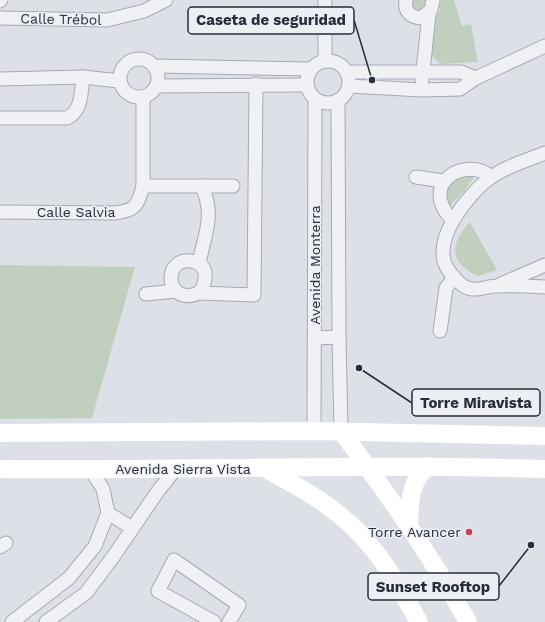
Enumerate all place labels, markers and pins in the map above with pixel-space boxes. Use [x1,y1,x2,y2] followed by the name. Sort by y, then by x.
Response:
[188,7,354,34] callout: Caseta de seguridad
[412,389,540,416] callout: Torre Miravista
[368,524,461,540] place label: Torre Avancer
[464,527,474,537] marker: Torre Avancer
[368,573,499,600] callout: Sunset Rooftop

